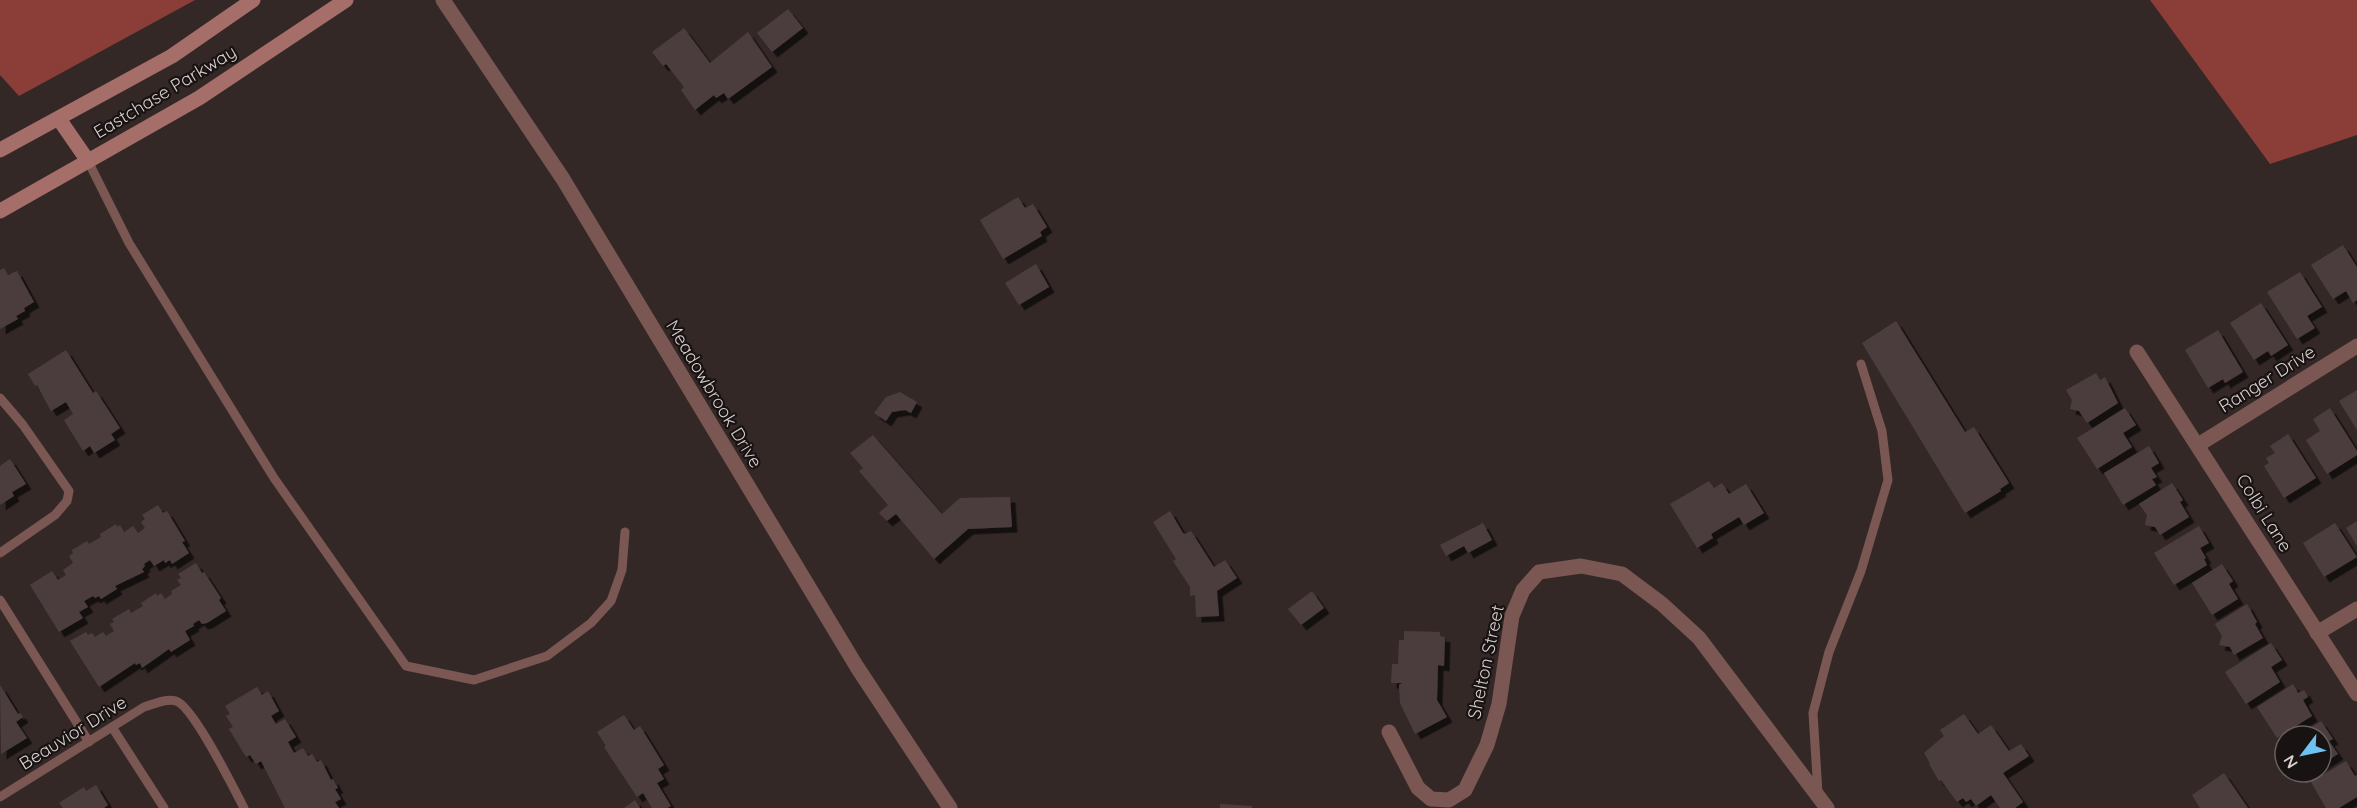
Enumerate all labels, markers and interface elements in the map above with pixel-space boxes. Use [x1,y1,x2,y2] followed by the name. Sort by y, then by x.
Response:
[89,40,240,143] street label: Eastchase Parkway
[661,316,768,472] street label: Meadowbrook Drive
[2214,340,2319,417] street label: Ranger Drive
[2231,470,2297,556] street label: Colbi Lane
[1462,603,1509,721] street label: Shelton Street
[15,690,131,775] street label: Beauvior Drive
[2273,724,2333,784] north arrow
[2279,752,2302,772] text: N

